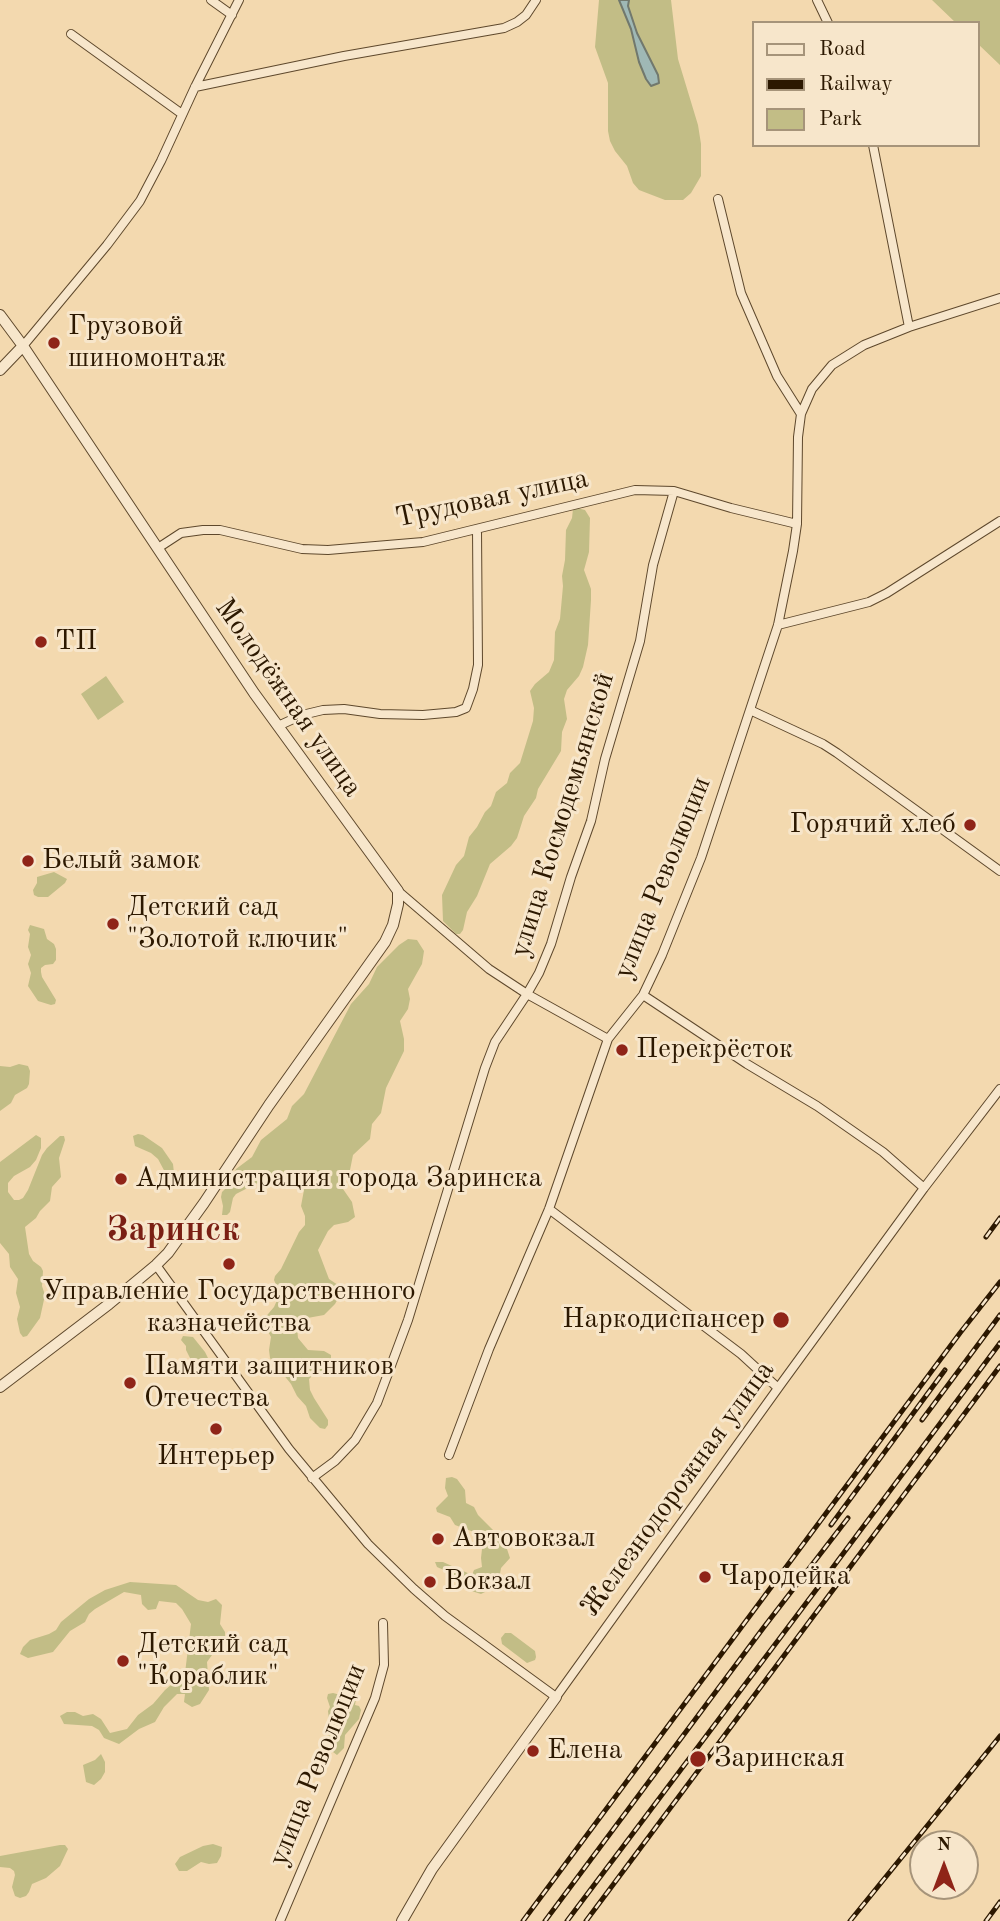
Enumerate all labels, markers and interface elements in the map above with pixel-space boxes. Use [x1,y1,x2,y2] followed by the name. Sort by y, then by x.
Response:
[752,21,979,147] legend
[819,39,866,60] text: Road
[819,74,893,95] text: Railway
[819,109,862,130] text: Park
[68,310,226,376] place label: Грузовой шиномонтаж
[46,335,62,351] marker: Грузовой шиномонтаж
[392,462,592,536] street label: Трудовая улица
[207,592,369,804] street label: Молодёжная улица
[55,625,97,659] place label: ТП
[33,634,49,650] marker: ТП
[504,669,622,961] street label: улица Космодемьянской
[607,772,719,984] street label: улица Революции
[789,808,956,842] place label: Горячий хлеб
[962,817,978,833] marker: Горячий хлеб
[42,844,200,878] place label: Белый замок
[20,853,36,869] marker: Белый замок
[127,891,348,957] place label: Детский сад "Золотой ключик"
[105,916,121,932] marker: Детский сад "Золотой ключик"
[636,1033,793,1067] place label: Перекрёсток
[614,1042,630,1058] marker: Перекрёсток
[135,1162,542,1196] place label: Администрация города Заринска
[113,1171,129,1187] marker: Администрация города Заринска
[106,1210,240,1252] district label: Заринск
[221,1256,237,1272] marker: Управление Государственного казначейства
[42,1275,416,1341] place label: Управление Государственного казначейства
[562,1303,765,1337] place label: Наркодиспансер
[771,1310,791,1330] marker: Наркодиспансер
[144,1350,394,1416] place label: Памяти защитников Отечества
[574,1355,782,1623] street label: Железнодорожная улица
[122,1375,138,1391] marker: Памяти защитников Отечества
[208,1421,224,1437] marker: Интерьер
[157,1440,275,1474] place label: Интерьер
[452,1522,595,1556] place label: Автовокзал
[430,1531,446,1547] marker: Автовокзал
[719,1560,850,1594] place label: Чародейка
[444,1565,531,1599] place label: Вокзал
[697,1569,713,1585] marker: Чародейка
[422,1574,438,1590] marker: Вокзал
[137,1628,288,1694] place label: Детский сад "Кораблик"
[115,1653,131,1669] marker: Детский сад "Кораблик"
[262,1659,374,1871] street label: улица Революции
[547,1734,622,1768] place label: Елена
[714,1742,845,1776] place label: Заринская
[525,1743,541,1759] marker: Елена
[688,1749,708,1769] marker: Заринская
[909,1830,979,1900] north arrow
[937,1836,951,1855] text: N

